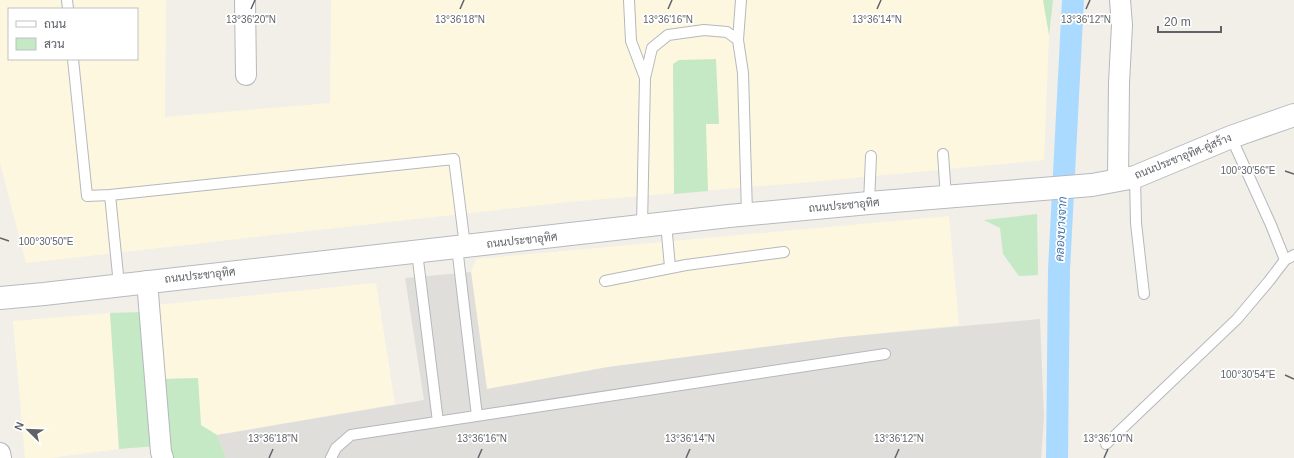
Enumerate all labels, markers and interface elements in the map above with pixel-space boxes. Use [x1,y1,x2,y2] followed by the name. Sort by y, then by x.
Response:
[8,8,138,60] legend
[1158,8,1221,34] scale bar
[226,14,276,25] text: 13°36'20"N
[435,14,485,25] text: 13°36'18"N
[643,14,693,25] text: 13°36'16"N
[852,14,902,25] text: 13°36'14"N
[1061,14,1111,25] text: 13°36'12"N
[1164,15,1191,29] text: 20 m
[44,17,67,31] text: ถนน
[44,37,65,51] text: สวน
[1132,130,1234,184] street label: ถนนประชาอุทิศ-คู่สร้าง
[1220,165,1276,176] text: 100°30'56"E
[808,196,880,217] street label: ถนนประชาอุทิศ
[1052,196,1070,262] water label: คลองบางจาก
[486,230,558,253] street label: ถนนประชาอุทิศ
[18,236,74,247] text: 100°30'50"E
[164,265,236,288] street label: ถนนประชาอุทิศ
[1220,369,1276,380] text: 100°30'54"E
[8,410,48,450] north arrow
[12,420,26,432] text: N
[248,433,298,444] text: 13°36'18"N
[457,433,507,444] text: 13°36'16"N
[665,433,715,444] text: 13°36'14"N
[874,433,924,444] text: 13°36'12"N
[1083,433,1133,444] text: 13°36'10"N

